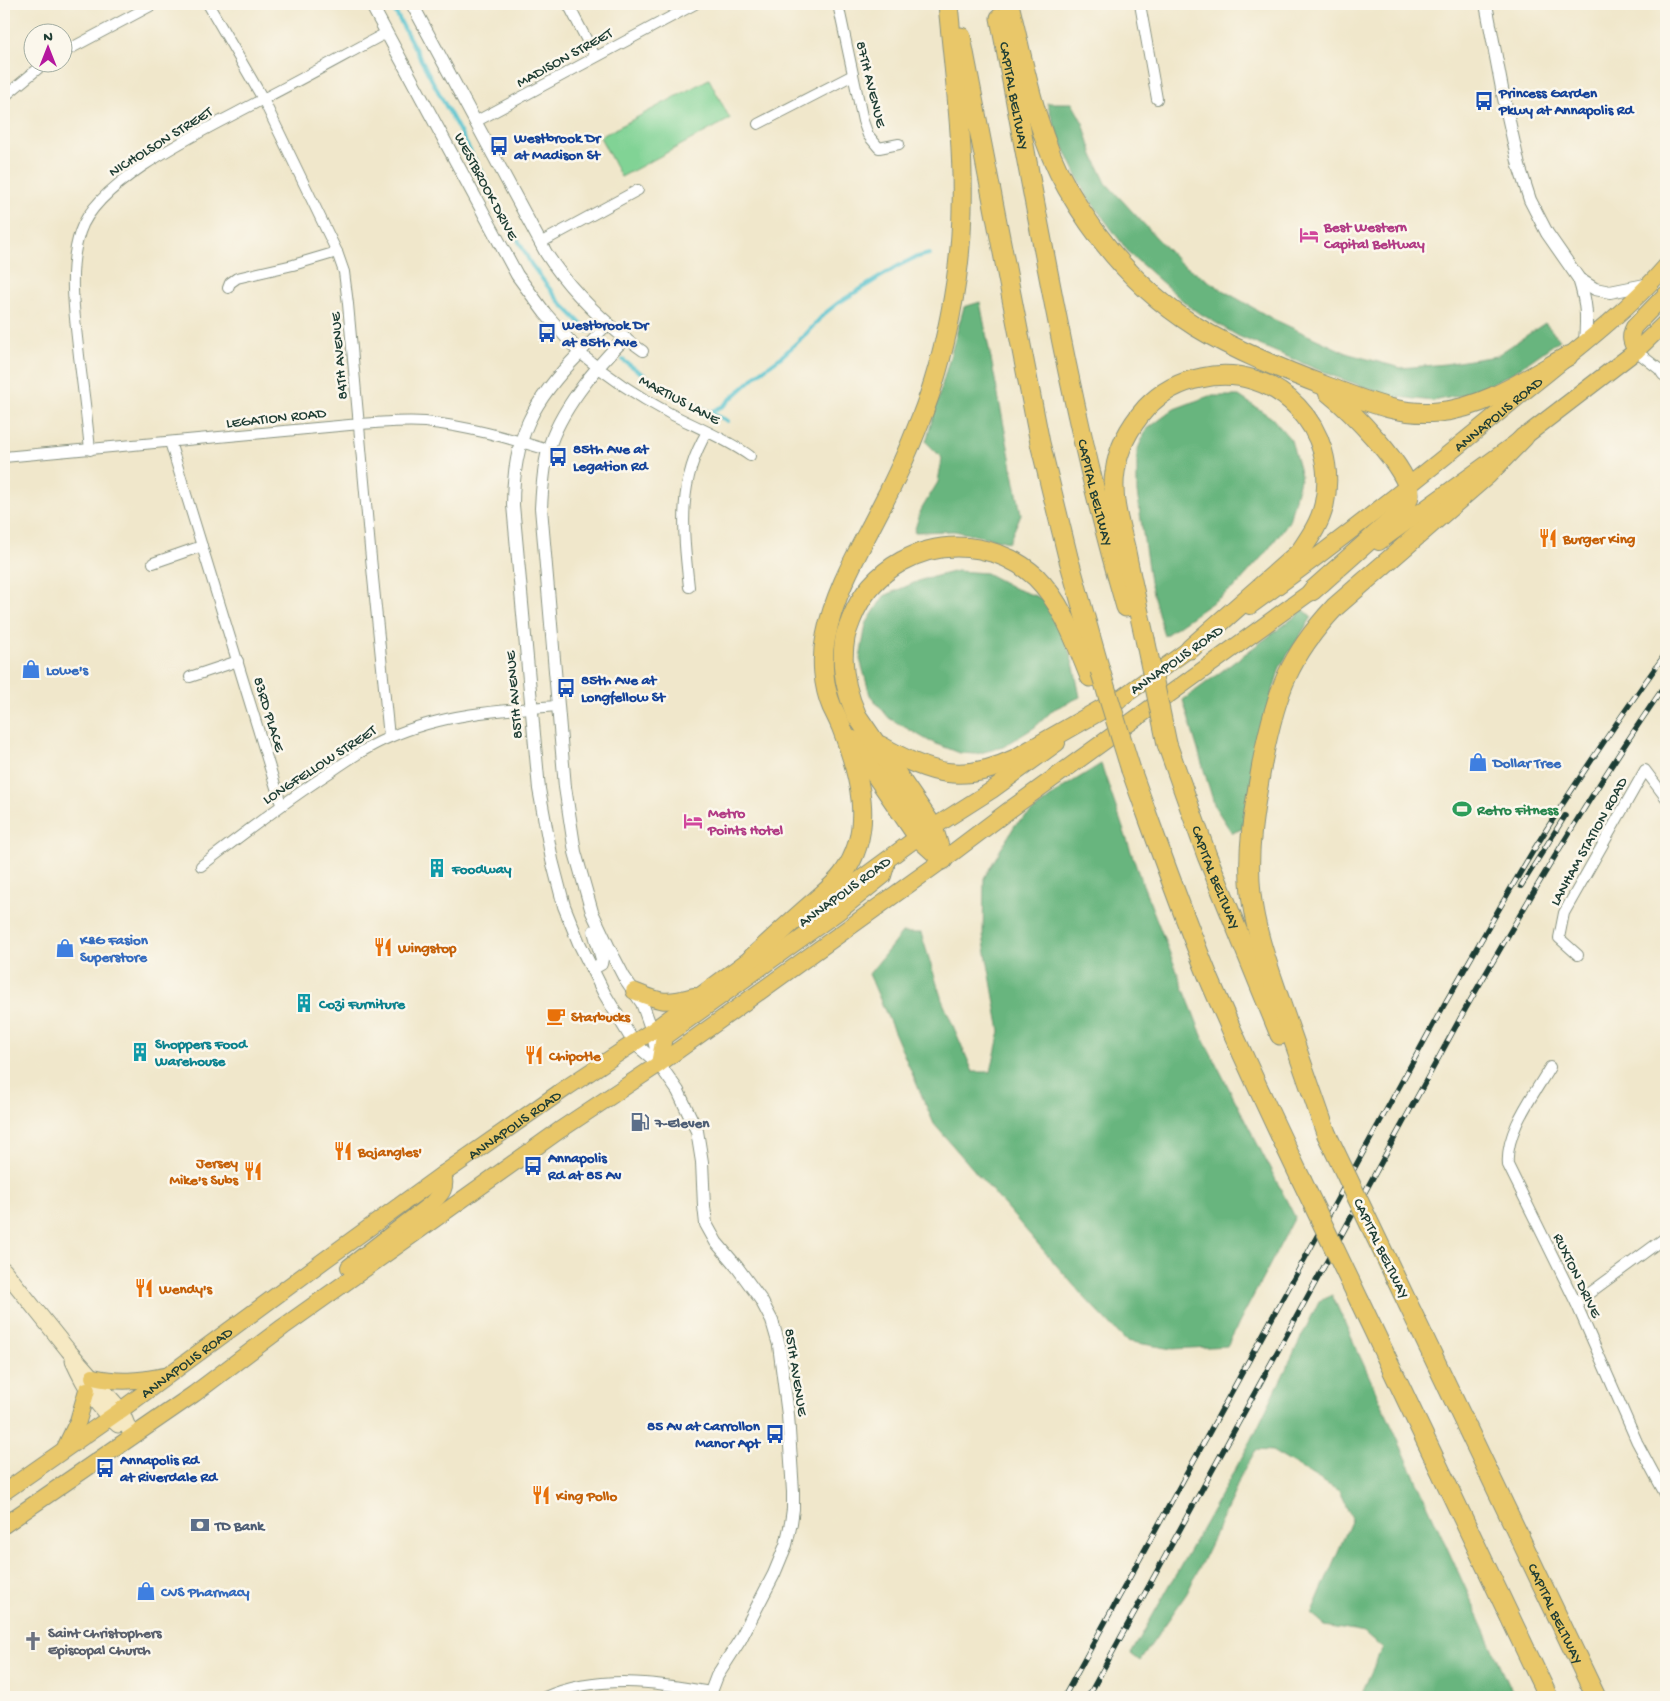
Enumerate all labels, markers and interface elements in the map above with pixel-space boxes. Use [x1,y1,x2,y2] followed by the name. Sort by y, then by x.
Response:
[22,22,72,72] north arrow
[514,24,617,93] street label: MADISON STREET
[43,29,53,46] text: N
[851,39,890,130] street label: 87TH AVENUE
[994,40,1032,151] street label: CAPITAL BELTWAY
[1498,85,1636,120] place label: Princess Garden Pkwy at Annapolis Rd
[1473,90,1495,112] bus stop icon: Princess Garden Pkwy at Annapolis Rd
[106,103,217,182] street label: NICHOLSON STREET
[449,130,521,244] street label: WESTBROOK DRIVE
[513,130,602,165] place label: Westbrook Dr at Madison St
[488,135,510,157] bus stop icon: Westbrook Dr at Madison St
[1323,219,1425,254] place label: Best Western Capital Beltway
[1298,224,1320,246] hotel icon: Best Western Capital Beltway
[327,311,353,400] street label: 84TH AVENUE
[561,317,650,352] place label: Westbrook Dr at 85th Ave
[536,322,558,344] bus stop icon: Westbrook Dr at 85th Ave
[635,372,723,430] street label: MARTIUS LANE
[1451,373,1547,457] street label: ANNAPOLIS ROAD
[225,405,327,433] street label: LEGATION ROAD
[1072,438,1116,548] street label: CAPITAL BELTWAY
[573,441,650,476] place label: 85th Ave at Legation Rd
[547,446,569,468] bus stop icon: 85th Ave at Legation Rd
[1537,527,1559,549] restaurant icon: Burger King
[1562,531,1636,549] place label: Burger King
[1127,622,1227,699] street label: ANNAPOLIS ROAD
[502,649,528,740] street label: 85TH AVENUE
[20,658,42,680] shop icon: Lowe's
[46,662,89,680] place label: Lowe's
[581,672,667,707] place label: 85th Ave at Longfellow St
[248,675,288,755] street label: 83RD PLACE
[555,677,577,699] bus stop icon: 85th Ave at Longfellow St
[260,721,381,809] street label: LONGFELLOW STREET
[1467,751,1489,773] shop icon: Dollar Tree
[1491,755,1562,773] place label: Dollar Tree
[1547,774,1633,909] street label: LANHAM STATION ROAD
[1451,798,1473,820] sports icon: Retro Fitness
[1476,802,1560,820] place label: Retro Fitness
[707,805,784,840] place label: Metro Points Hotel
[682,810,704,832] hotel icon: Metro Points Hotel
[1186,824,1243,932] street label: CAPITAL BELTWAY
[796,853,895,932] street label: ANNAPOLIS ROAD
[426,857,448,879] building icon: Foodway
[451,861,512,879] place label: Foodway
[79,932,149,967] place label: K&G Fasion Superstore
[372,936,394,958] restaurant icon: Wingstop
[54,937,76,959] shop icon: K&G Fasion Superstore
[397,940,457,958] place label: Wingstop
[293,992,315,1014] building icon: Cozi Furniture
[318,996,406,1014] place label: Cozi Furniture
[545,1005,567,1027] cafe icon: Starbucks
[571,1009,631,1027] place label: Starbucks
[154,1036,249,1071] place label: Shoppers Food Warehouse
[129,1041,151,1063] building icon: Shoppers Food Warehouse
[523,1044,545,1066] restaurant icon: Chipotle
[548,1048,602,1066] place label: Chipotle
[465,1087,566,1165] street label: ANNAPOLIS ROAD
[629,1111,651,1133] fuel station icon: 7-Eleven
[654,1115,710,1133] place label: 7-Eleven
[332,1140,354,1162] restaurant icon: Bojangles'
[357,1144,422,1162] place label: Bojangles'
[547,1150,622,1185] place label: Annapolis Rd at 85 Av
[170,1155,239,1190] place label: Jersey Mike's Subs
[522,1155,544,1177] bus stop icon: Annapolis Rd at 85 Av
[242,1160,264,1182] restaurant icon: Jersey Mike's Subs
[1348,1196,1412,1302] street label: CAPITAL BELTWAY
[1548,1231,1605,1322] street label: RUXTON DRIVE
[133,1277,155,1299] restaurant icon: Wendy's
[158,1281,214,1299] place label: Wendy's
[138,1324,237,1403] street label: ANNAPOLIS ROAD
[779,1327,811,1418] street label: 85TH AVENUE
[647,1418,762,1453] place label: 85 Av at Carrollon Manor Apt
[764,1423,786,1445] bus stop icon: 85 Av at Carrollon Manor Apt
[119,1452,219,1487] place label: Annapolis Rd at Riverdale Rd
[94,1457,116,1479] bus stop icon: Annapolis Rd at Riverdale Rd
[530,1484,552,1506] restaurant icon: King Pollo
[555,1488,617,1506] place label: King Pollo
[189,1514,211,1536] bank icon: TD Bank
[214,1518,266,1536] place label: TD Bank
[1522,1561,1586,1667] street label: CAPITAL BELTWAY
[135,1580,157,1602] shop icon: CVS Pharmacy
[160,1584,250,1602] place label: CVS Pharmacy
[48,1625,163,1660] place label: Saint Christophers Episcopal Church
[22,1630,44,1652] church icon: Saint Christophers Episcopal Church

